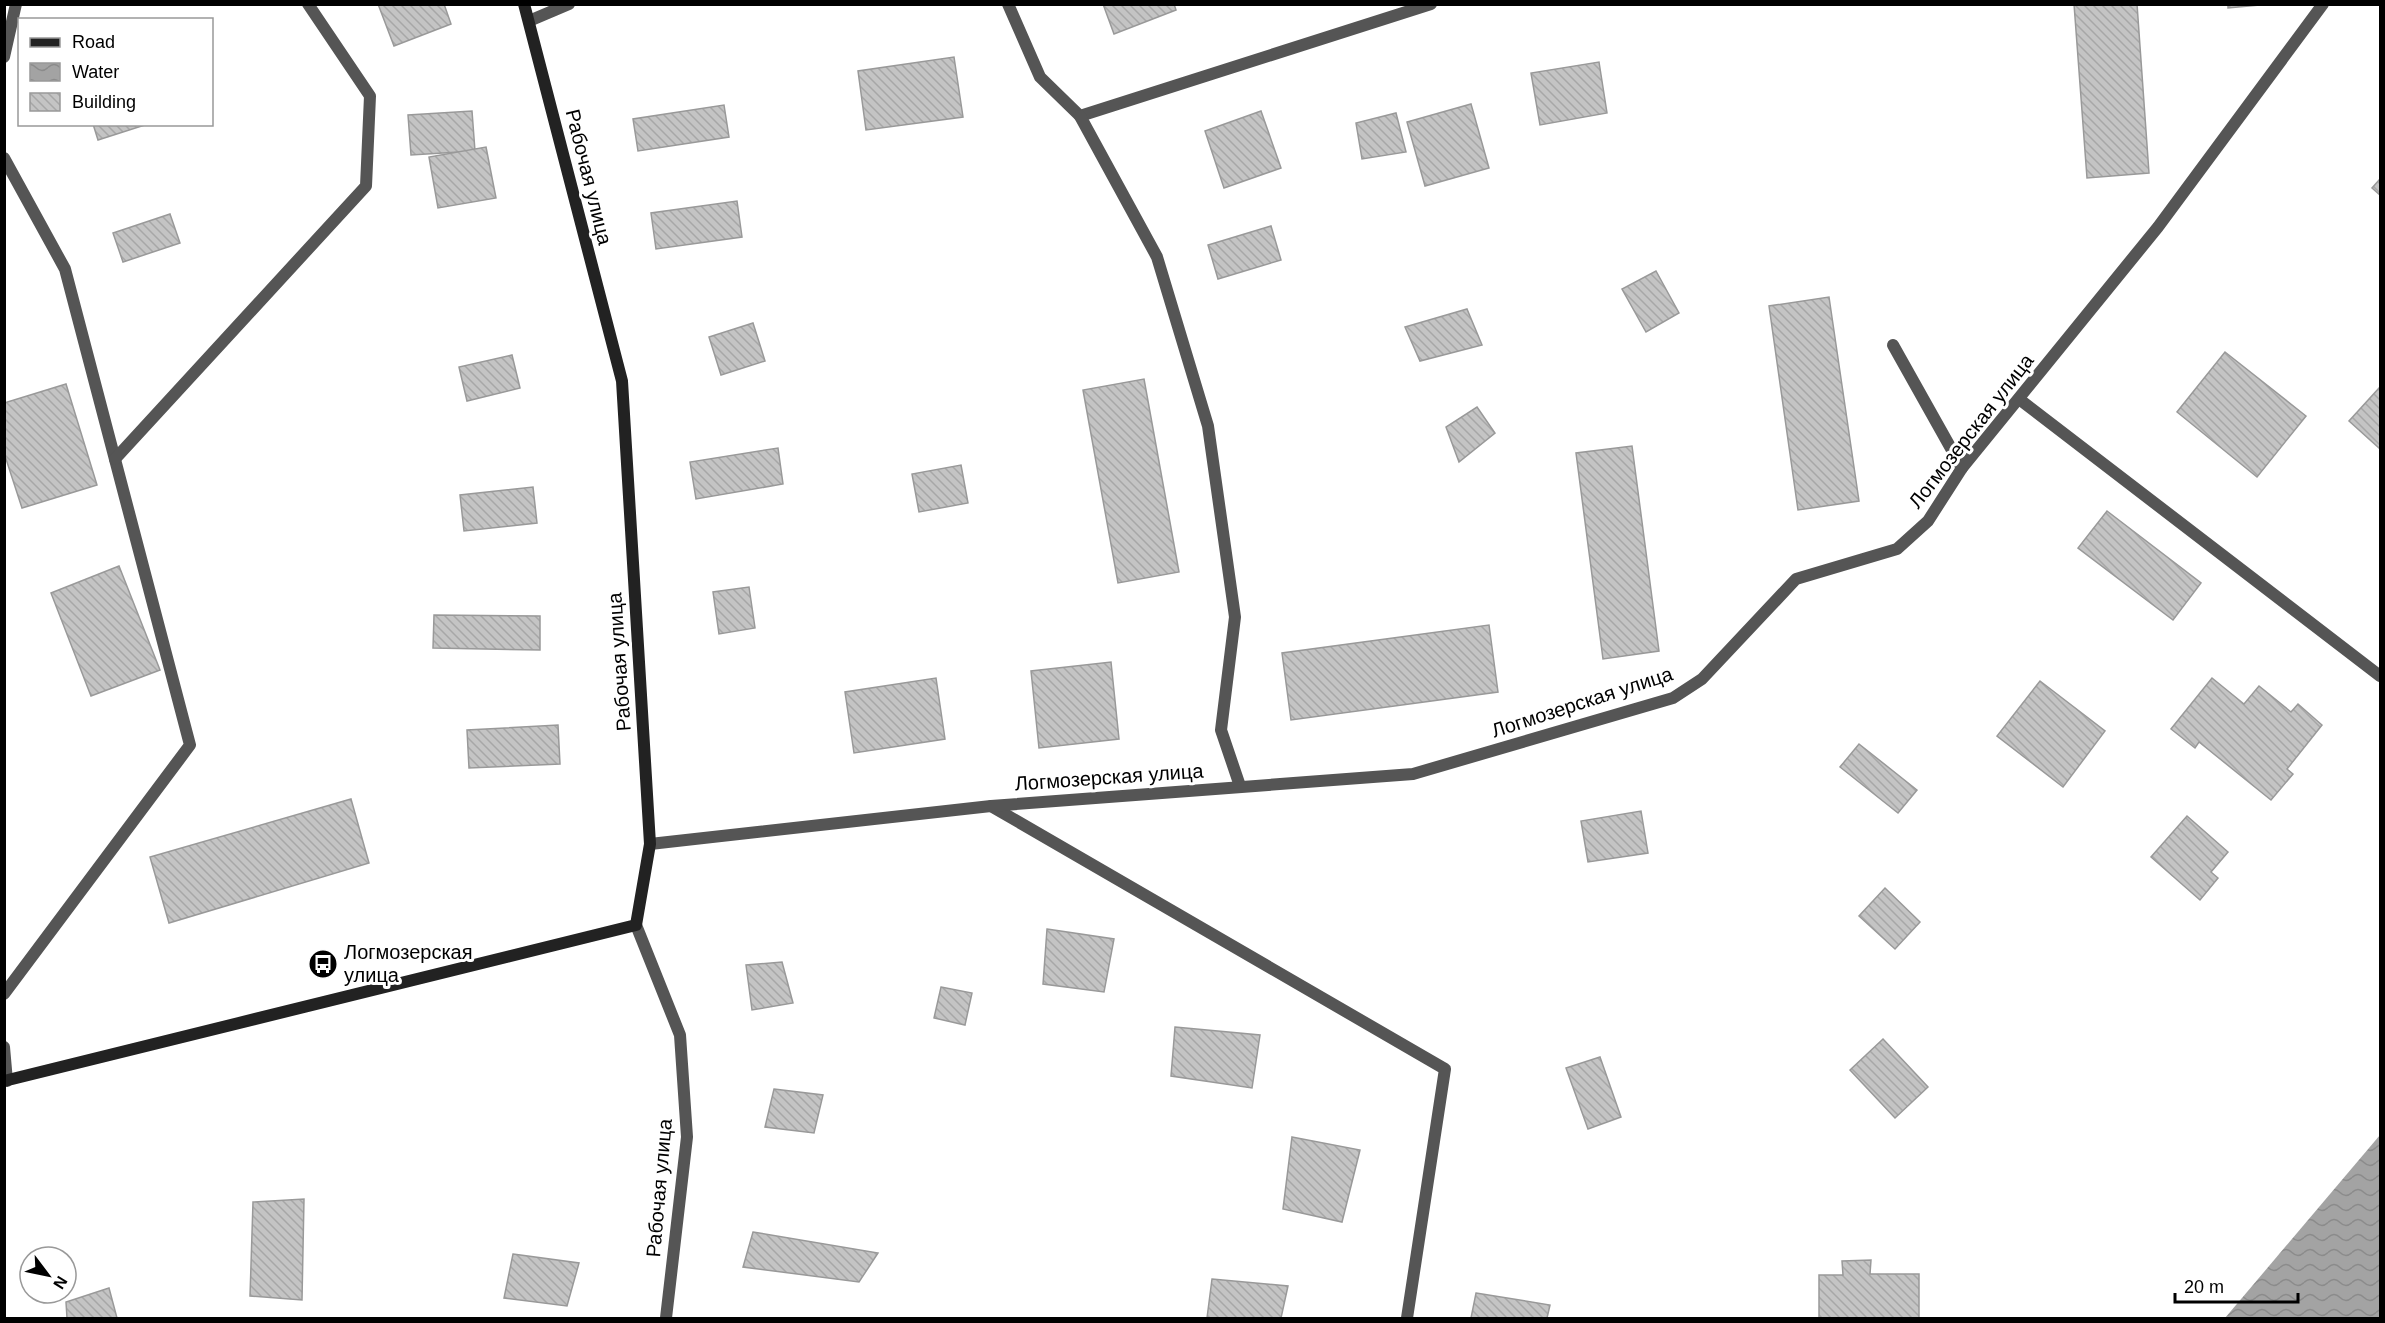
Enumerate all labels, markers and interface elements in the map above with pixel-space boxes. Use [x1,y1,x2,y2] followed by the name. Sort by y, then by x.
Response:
[18,18,213,126] legend
[72,32,115,52] text: Road
[72,62,119,82] text: Water
[72,92,136,112] text: Building
[562,107,617,248] street label: Рабочая улица
[1904,349,2038,512] street label: Логмозерская улица
[603,591,635,732] street label: Рабочая улица
[1489,662,1676,742] street label: Логмозерская улица
[1014,759,1205,795] street label: Логмозерская улица
[344,941,473,986] place label: Логмозерская улица
[307,948,339,980] bus stop icon: Логмозерская улица
[642,1117,676,1258] street label: Рабочая улица
[18,1245,78,1305] north arrow
[2175,1266,2298,1304] scale bar
[50,1273,71,1292] text: N
[2184,1277,2224,1297] text: 20 m

